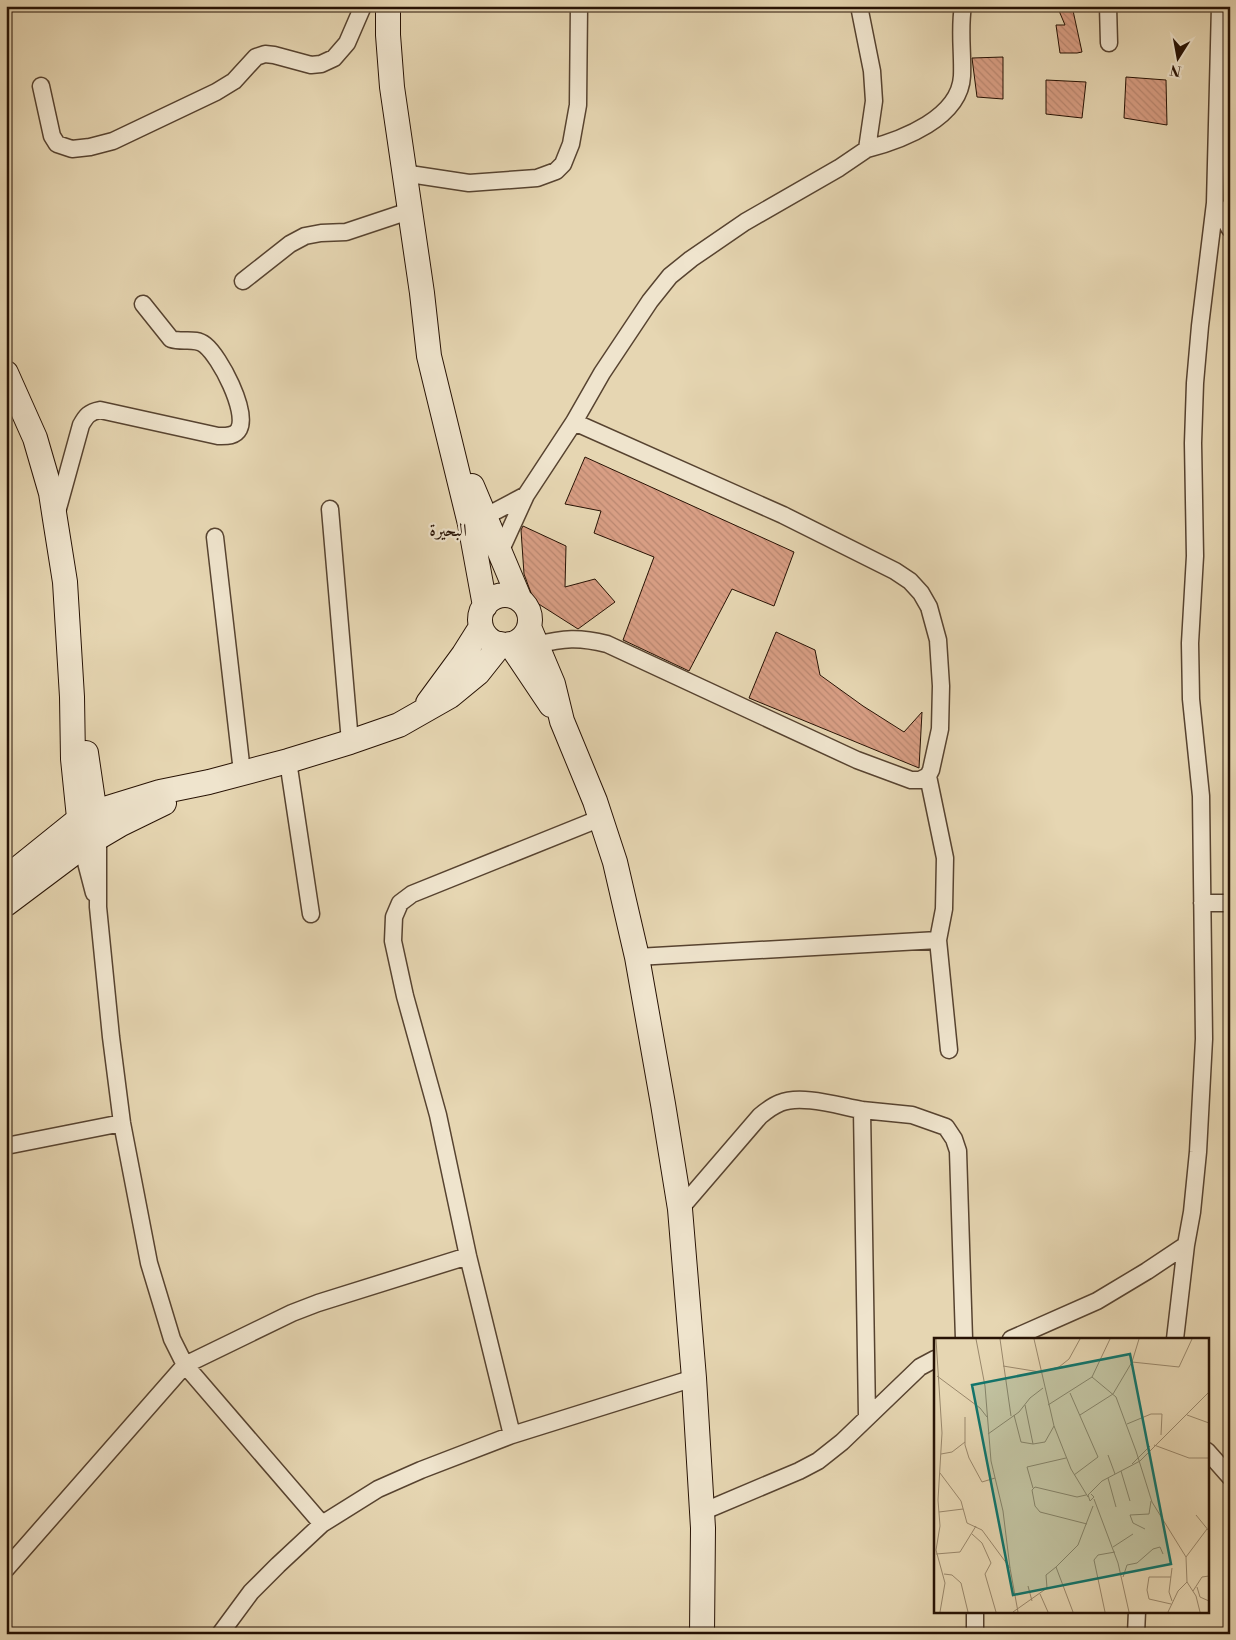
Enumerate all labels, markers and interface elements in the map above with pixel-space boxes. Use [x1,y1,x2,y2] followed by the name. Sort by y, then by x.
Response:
[1154,32,1204,82] north arrow
[1169,60,1183,80] text: N
[429,519,467,542] district label: البحيرة
[934,1338,1208,1612] inset map

